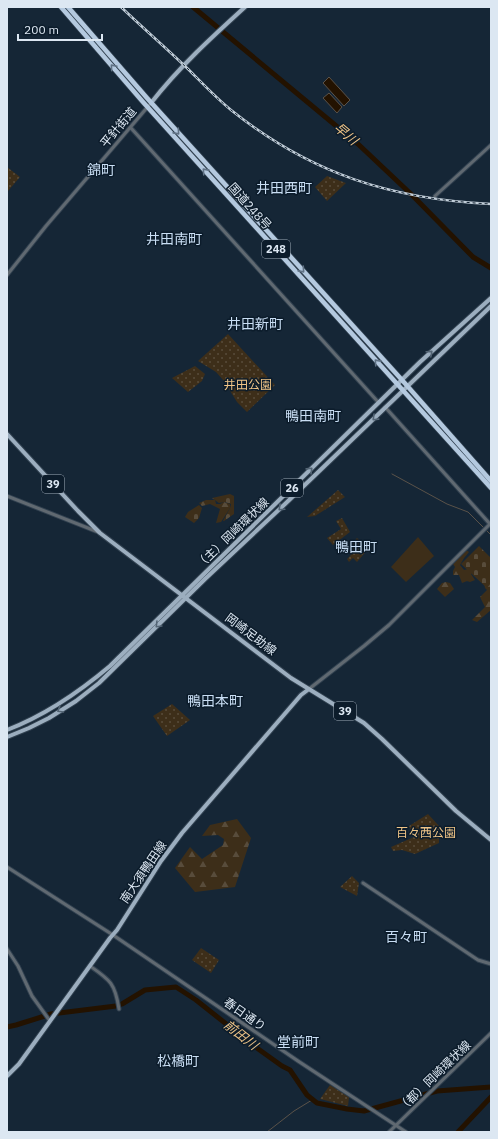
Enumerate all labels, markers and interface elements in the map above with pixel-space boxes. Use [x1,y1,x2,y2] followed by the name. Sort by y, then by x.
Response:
[18,16,102,42] scale bar
[24,22,59,37] text: 200 m
[111,64,118,72] one-way arrow
[97,104,139,150] street label: 平針街道
[331,119,363,150] water label: 早川
[173,127,180,135] one-way arrow
[87,161,115,179] district label: 錦町
[203,169,210,176] one-way arrow
[256,179,312,197] district label: 井田西町
[225,180,275,232] street label: 国道248号
[146,230,202,248] district label: 井田南町
[262,240,290,258] road number: 248
[297,265,305,273] one-way arrow
[227,315,283,333] district label: 井田新町
[425,351,433,358] one-way arrow
[374,359,381,366] one-way arrow
[224,377,272,392] park label: 井田公園
[285,407,341,425] district label: 鴨田南町
[372,413,380,421] one-way arrow
[305,467,313,475] one-way arrow
[42,475,64,493] road number: 39
[281,479,303,497] road number: 26
[192,494,272,572] street label: （主）岡崎環状線
[278,503,286,511] one-way arrow
[335,538,377,556] district label: 鴨田町
[223,610,279,658] street label: 岡崎足助線
[155,620,163,628] one-way arrow
[187,692,243,710] district label: 鴨田本町
[334,702,356,720] road number: 39
[57,706,64,713] one-way arrow
[396,825,456,840] park label: 百々西公園
[117,838,169,906] street label: 南大須鴨田線
[385,928,427,946] district label: 百々町
[221,994,269,1034] street label: 春日通り
[220,1016,263,1055] water label: 前田川
[277,1033,319,1051] district label: 堂前町
[394,1037,474,1115] street label: （都）岡崎環状線
[157,1052,199,1070] district label: 松橋町

